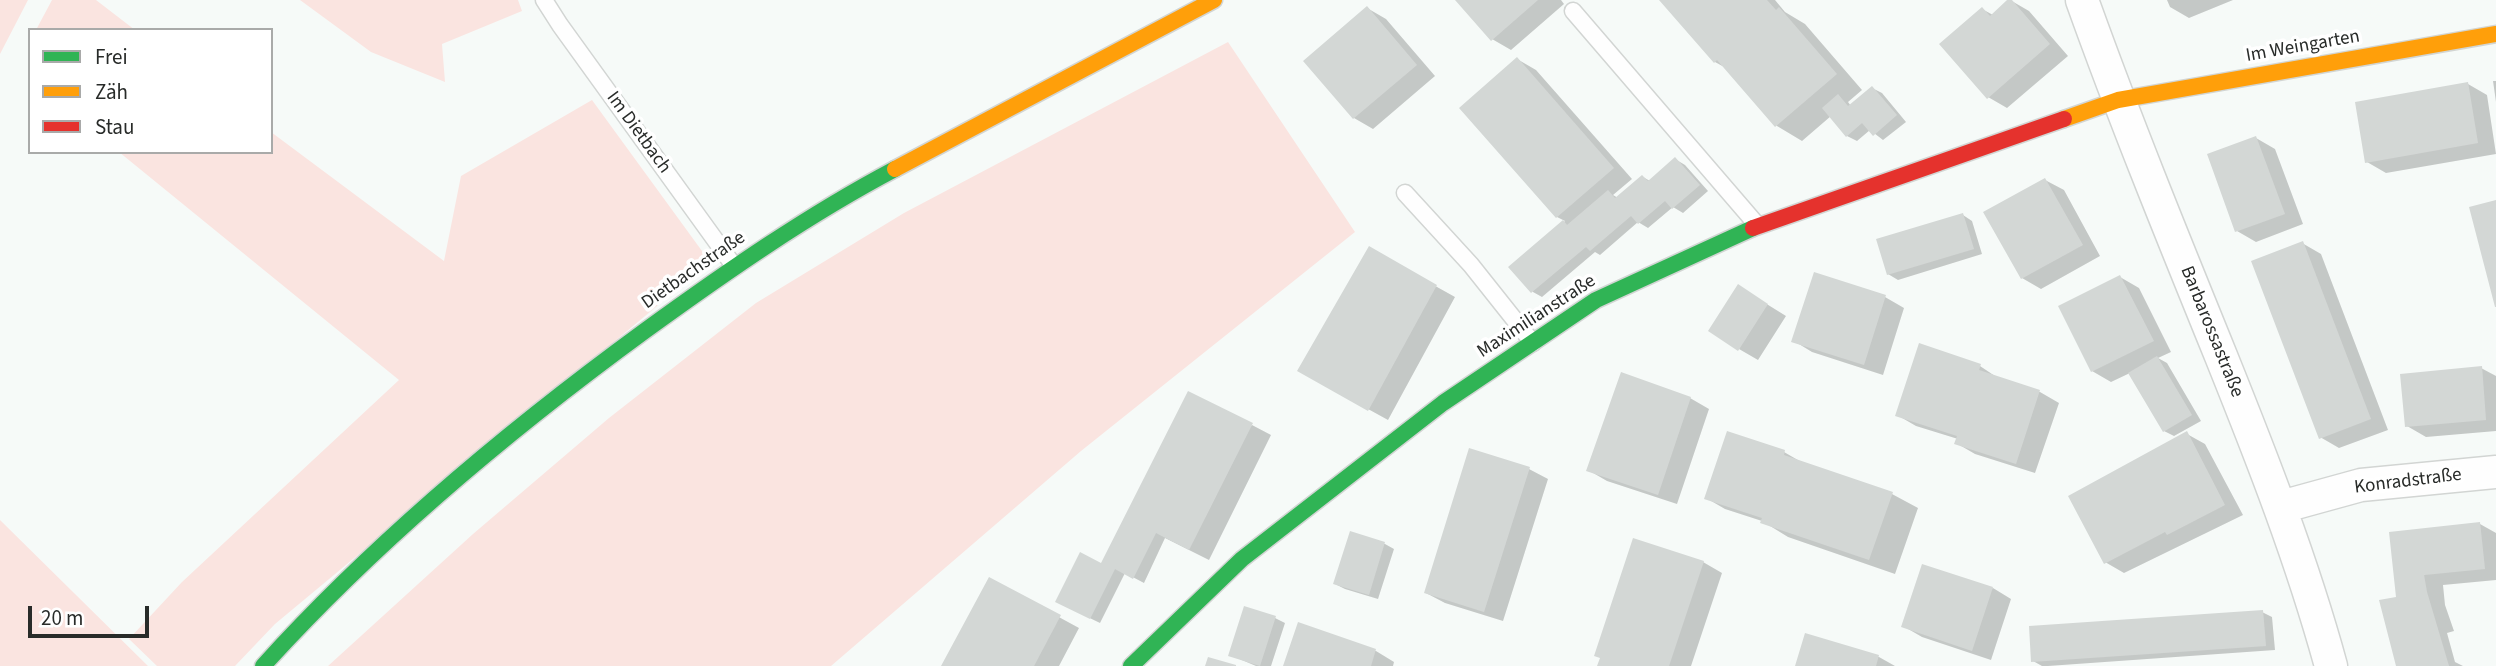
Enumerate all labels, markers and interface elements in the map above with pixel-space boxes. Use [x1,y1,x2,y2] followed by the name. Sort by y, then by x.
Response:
[2244,26,2362,68] street label: Im Weingarten
[28,28,273,154] legend
[95,42,128,72] text: Frei
[95,77,128,107] text: Zäh
[601,88,675,178] street label: Im Dietbach
[95,112,134,142] text: Stau
[638,227,750,315] street label: Dietbachstraße
[2174,263,2248,401] street label: Barbarossastraße
[1474,270,1600,364] street label: Maximilianstraße
[2353,464,2463,500] street label: Konradstraße
[32,592,152,636] scale bar
[41,603,83,633] text: 20 m

